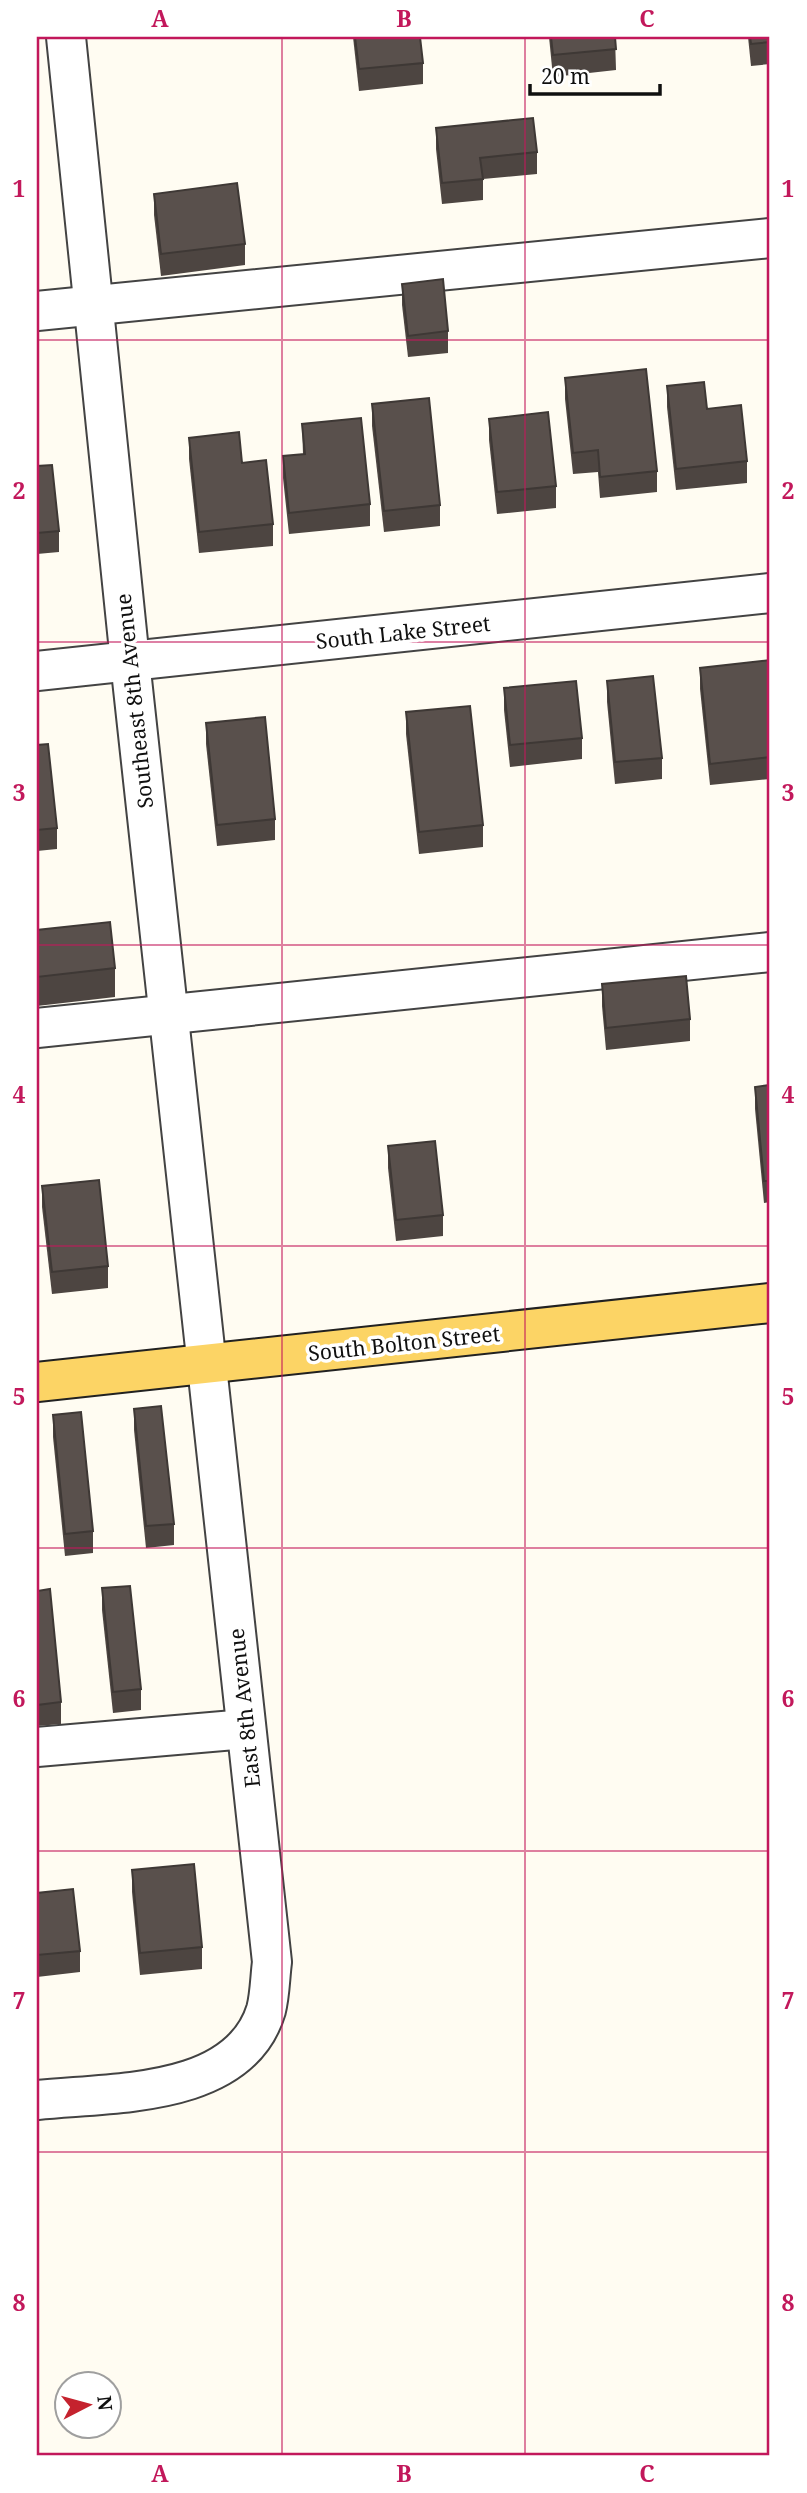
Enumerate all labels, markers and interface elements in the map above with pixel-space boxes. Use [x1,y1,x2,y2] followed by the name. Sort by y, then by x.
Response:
[151,2,169,34] text: A
[396,2,412,34] text: B
[639,2,655,34] text: C
[530,52,660,96] scale bar
[541,62,590,90] text: 20 m
[13,172,26,204] text: 1
[782,172,795,204] text: 1
[13,474,26,506] text: 2
[782,474,795,506] text: 2
[109,592,159,810] street label: Southeast 8th Avenue
[314,609,492,655] street label: South Lake Street
[13,776,26,808] text: 3
[782,776,795,808] text: 3
[13,1078,26,1110] text: 4
[782,1078,795,1110] text: 4
[307,1319,501,1367] street label: South Bolton Street
[13,1380,26,1412] text: 5
[782,1380,795,1412] text: 5
[222,1627,266,1789] street label: East 8th Avenue
[13,1682,26,1714] text: 6
[782,1682,795,1714] text: 6
[13,1984,26,2016] text: 7
[782,1984,795,2016] text: 7
[13,2286,26,2318] text: 8
[782,2286,795,2318] text: 8
[52,2370,122,2440] north arrow
[91,2394,119,2412] text: N
[151,2457,169,2489] text: A
[396,2457,412,2489] text: B
[639,2457,655,2489] text: C

